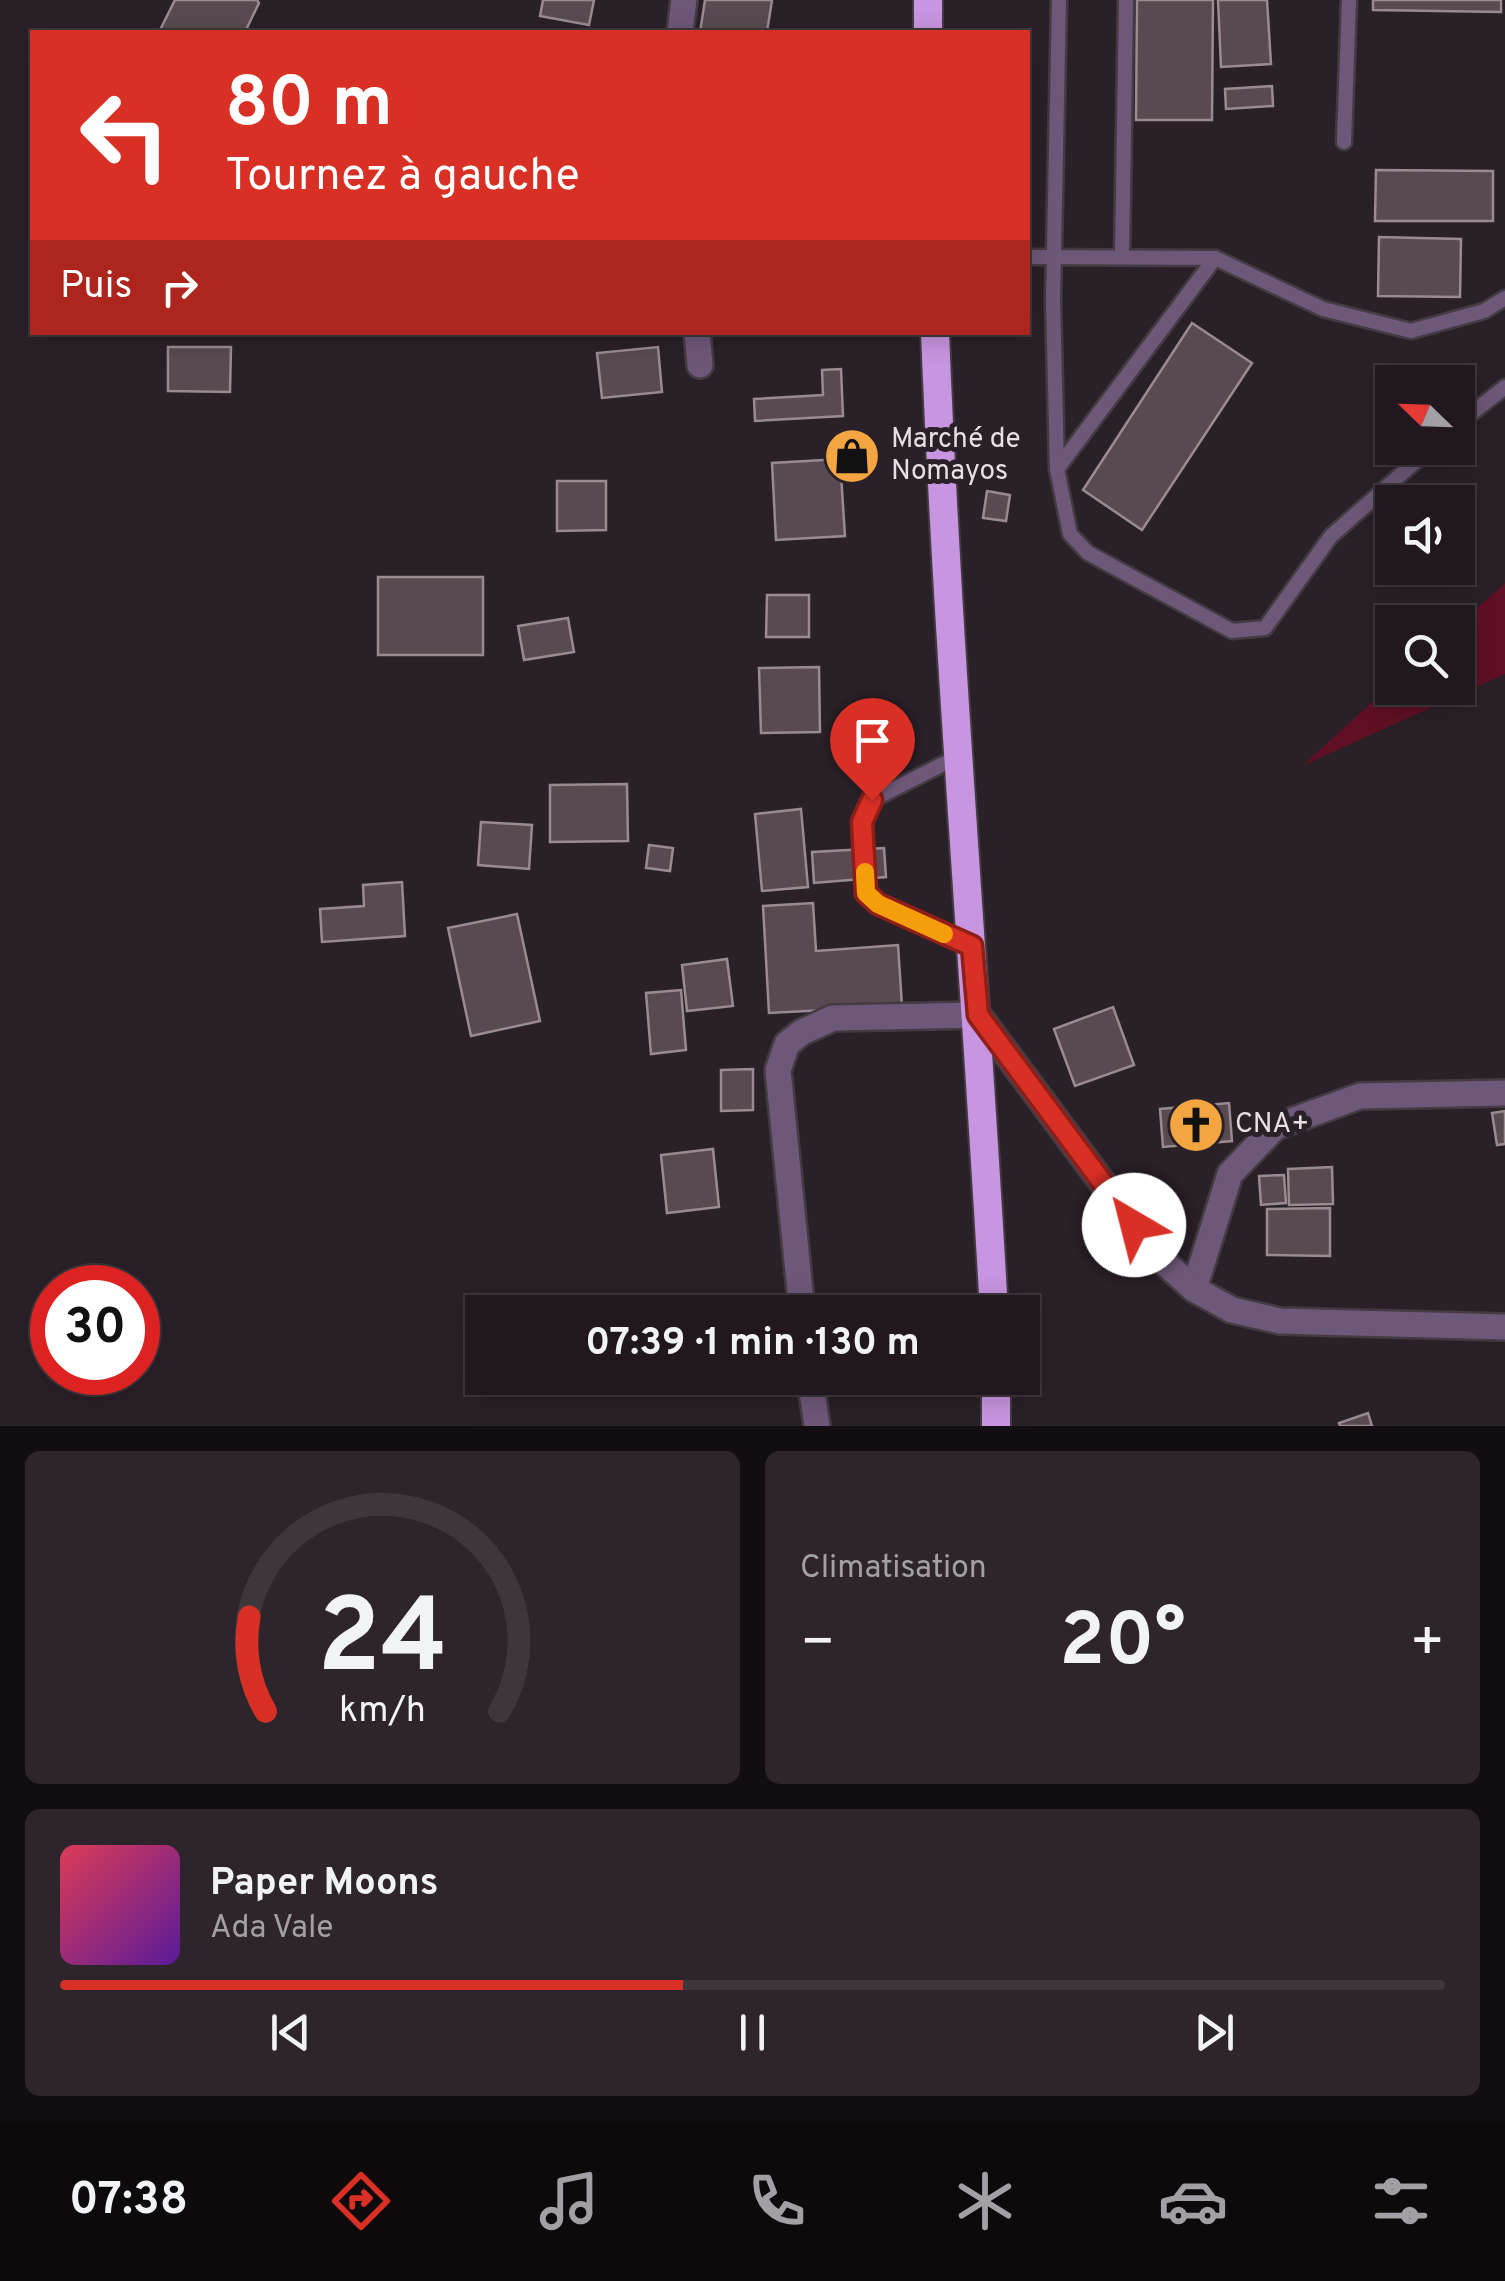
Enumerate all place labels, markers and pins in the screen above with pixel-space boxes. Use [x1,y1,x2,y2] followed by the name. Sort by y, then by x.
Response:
[891,422,1021,490] place label: Marché de Nomayos
[822,426,882,486] shop icon: Marché de Nomayos
[830,698,915,801] pin
[1166,1095,1226,1155] church icon: CNA+
[1235,1107,1309,1143] place label: CNA+

